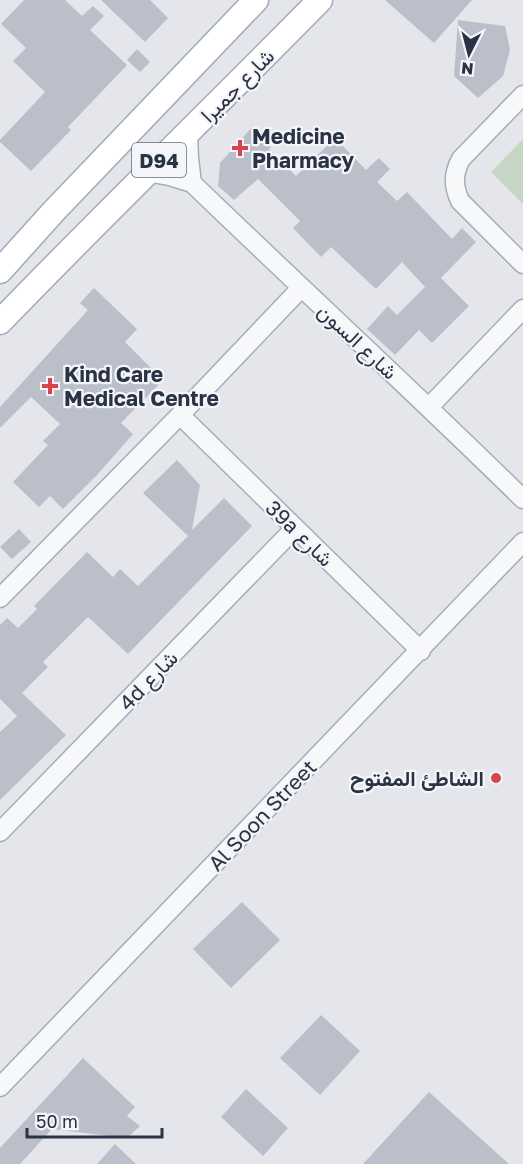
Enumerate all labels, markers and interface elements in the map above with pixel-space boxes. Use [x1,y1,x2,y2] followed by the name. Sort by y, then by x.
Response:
[439,24,499,84] north arrow
[195,43,281,129] street label: شارع جميرا
[460,58,475,79] text: N
[252,123,354,173] place label: Medicine Pharmacy
[233,141,247,155] marker: Medicine Pharmacy
[132,143,186,177] road number: D94
[311,297,403,386] street label: شارع السون
[64,361,219,411] place label: Kind Care Medical Centre
[41,377,59,395] marker: Kind Care Medical Centre
[259,494,339,573] street label: 39a شارع
[113,645,184,717] street label: 4d شارع
[202,754,322,876] street label: Al Soon Street
[350,765,484,793] place label: الشاطئ المفتوح
[489,771,503,785] marker: الشاطئ المفتوح
[27,1101,162,1139] scale bar
[36,1110,78,1132] text: 50 m

